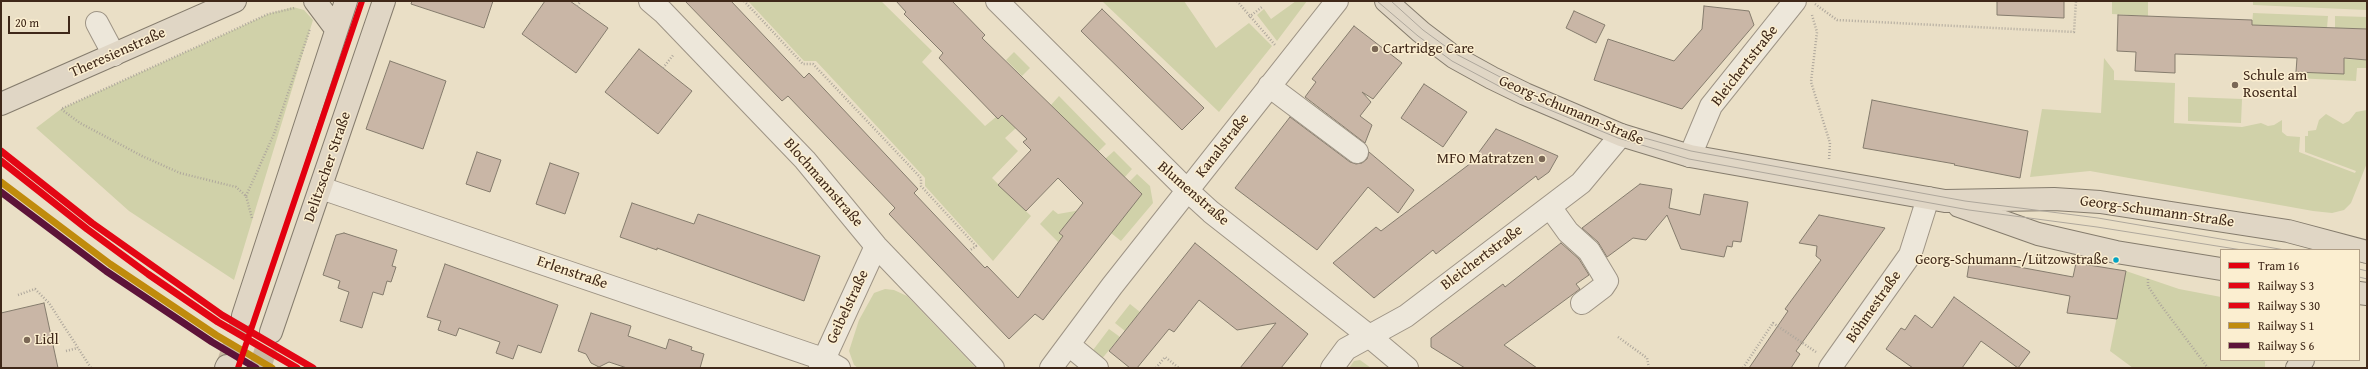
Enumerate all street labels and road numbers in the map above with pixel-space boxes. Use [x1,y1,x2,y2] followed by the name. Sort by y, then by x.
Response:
[1708,22,1782,110] street label: Bleichertstraße
[67,24,169,82] street label: Theresienstraße
[1496,72,1646,150] street label: Georg-Schumann-Straße
[301,110,355,224] street label: Delitzscher Straße
[1193,111,1253,181] street label: Kanalstraße
[780,135,866,231] street label: Blochmannstraße
[1154,158,1232,230] street label: Blumenstraße
[2079,192,2235,232] street label: Georg-Schumann-Straße
[1438,221,1526,295] street label: Bleichertstraße
[534,253,610,293] street label: Erlenstraße
[823,267,873,347] street label: Geibelstraße
[1843,267,1905,347] street label: Böhmestraße

